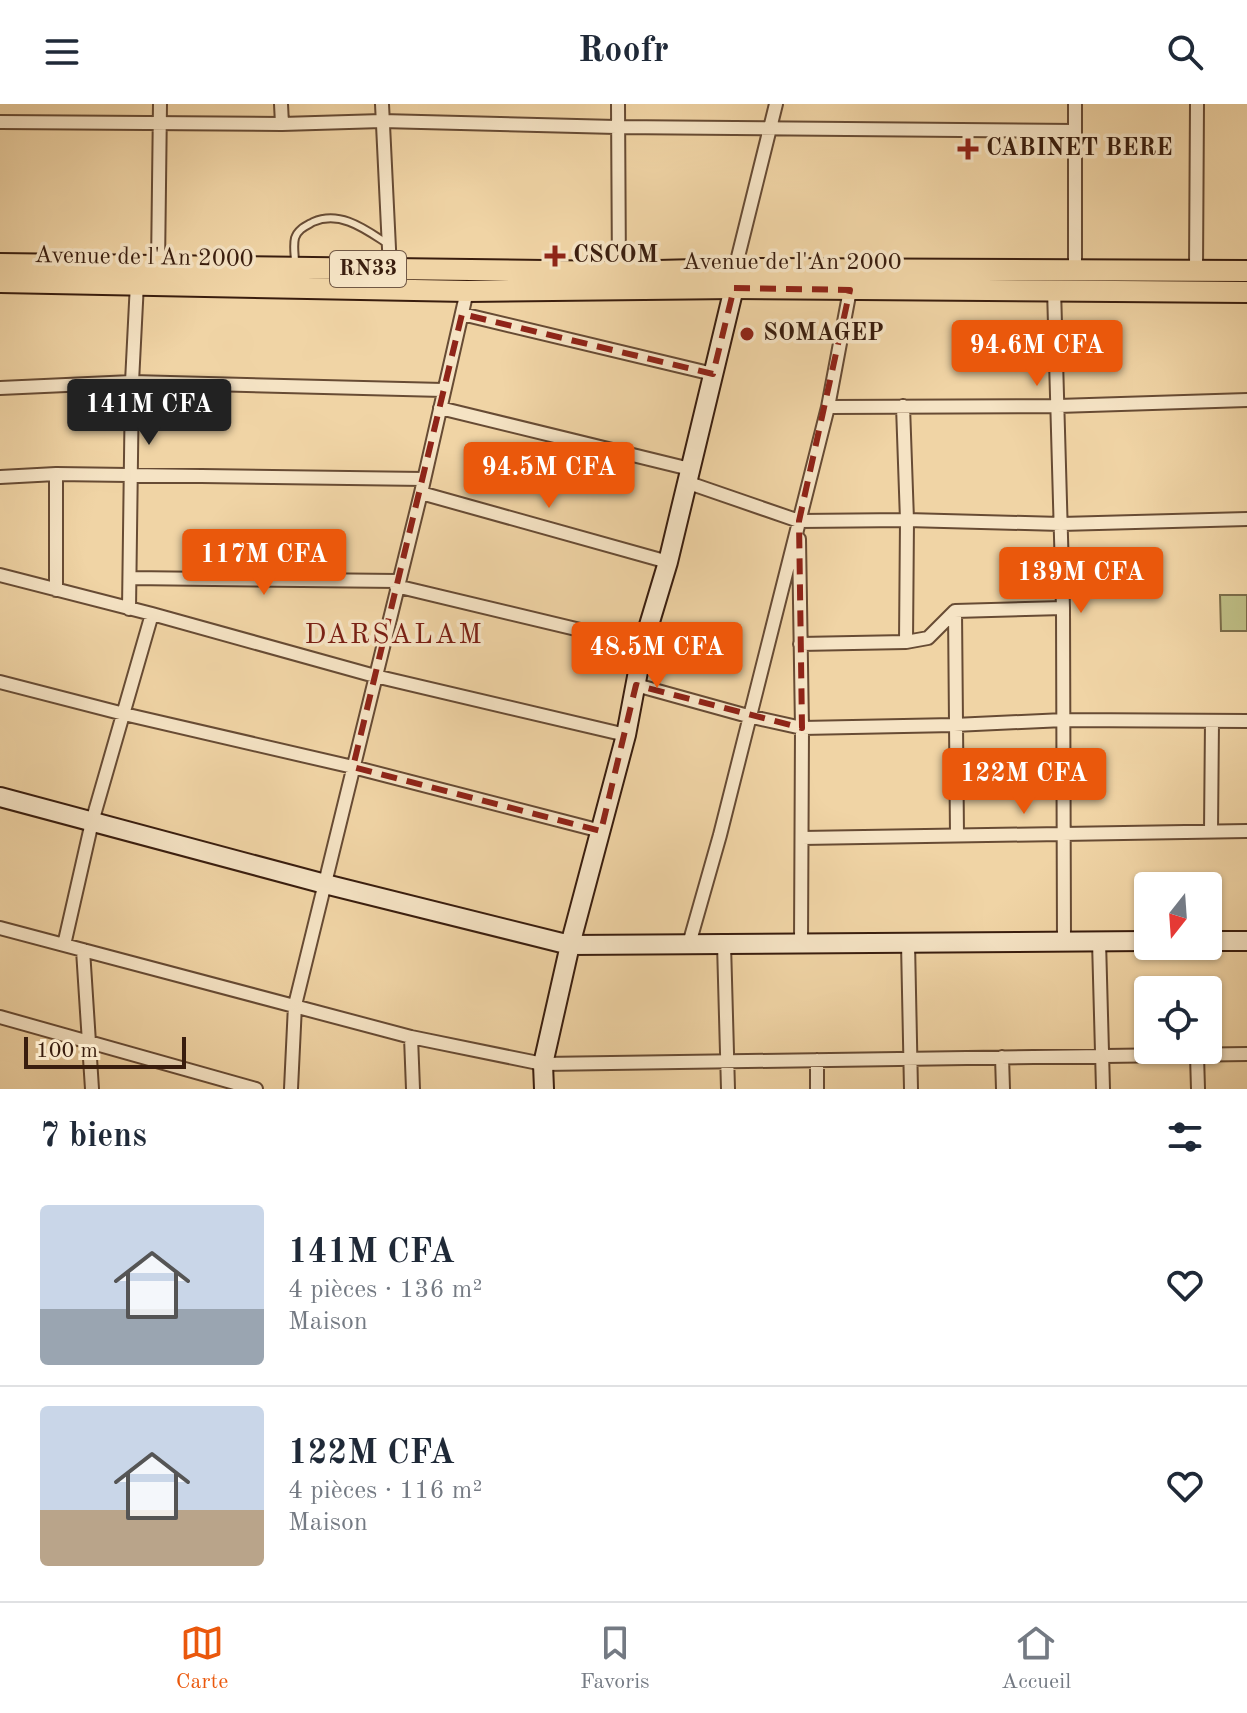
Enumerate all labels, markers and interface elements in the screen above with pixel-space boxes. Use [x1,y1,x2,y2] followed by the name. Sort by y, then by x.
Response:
[40,30,84,74] icon: menu
[1163,30,1207,74] icon: search
[578,34,669,70] text: Roofr
[986,137,1173,161] place label: CABINET BERE
[957,138,979,160] marker: CABINET BERE
[34,244,254,272] street label: Avenue de l'An 2000
[573,244,658,268] place label: CSCOM
[544,245,566,267] marker: CSCOM
[330,251,406,287] road number: RN33
[682,251,902,275] street label: Avenue de l'An 2000
[945,320,1129,388] pin: 94.6M CFA
[763,322,884,346] place label: SOMAGEP
[738,325,756,343] marker: SOMAGEP
[970,333,1104,359] text: 94.6M CFA
[66,379,232,447] pin: 141M CFA
[85,392,213,418] text: 141M CFA
[457,442,641,510] pin: 94.5M CFA
[482,455,616,481] text: 94.5M CFA
[181,529,347,597] pin: 117M CFA
[200,542,328,568] text: 117M CFA
[998,547,1164,615] pin: 139M CFA
[1017,560,1145,586] text: 139M CFA
[304,622,484,650] district label: DARSALAM
[565,622,749,690] pin: 48.5M CFA
[590,635,724,661] text: 48.5M CFA
[941,748,1107,816] pin: 122M CFA
[960,761,1088,787] text: 122M CFA
[1134,872,1222,960] north arrow
[1134,872,1222,1064] map controls
[1134,976,1222,1064] button: locate
[24,1033,186,1069] scale bar
[36,1040,98,1062] text: 100 m
[1163,1115,1207,1159] icon: filters
[40,1120,147,1154] text: 7 biens
[288,1236,455,1270] text: 141M CFA
[104,1237,200,1333] icon: home
[1163,1263,1207,1307] icon: heart
[288,1277,482,1303] text: 4 pièces · 136 m²
[288,1309,368,1335] text: Maison
[288,1437,455,1471] text: 122M CFA
[104,1438,200,1534] icon: home
[1163,1464,1207,1508] icon: heart
[288,1478,482,1504] text: 4 pièces · 116 m²
[288,1510,368,1536] text: Maison
[176,1621,228,1696] tab: Carte
[580,1621,650,1696] tab: Favoris
[1001,1621,1071,1696] tab: Accueil

